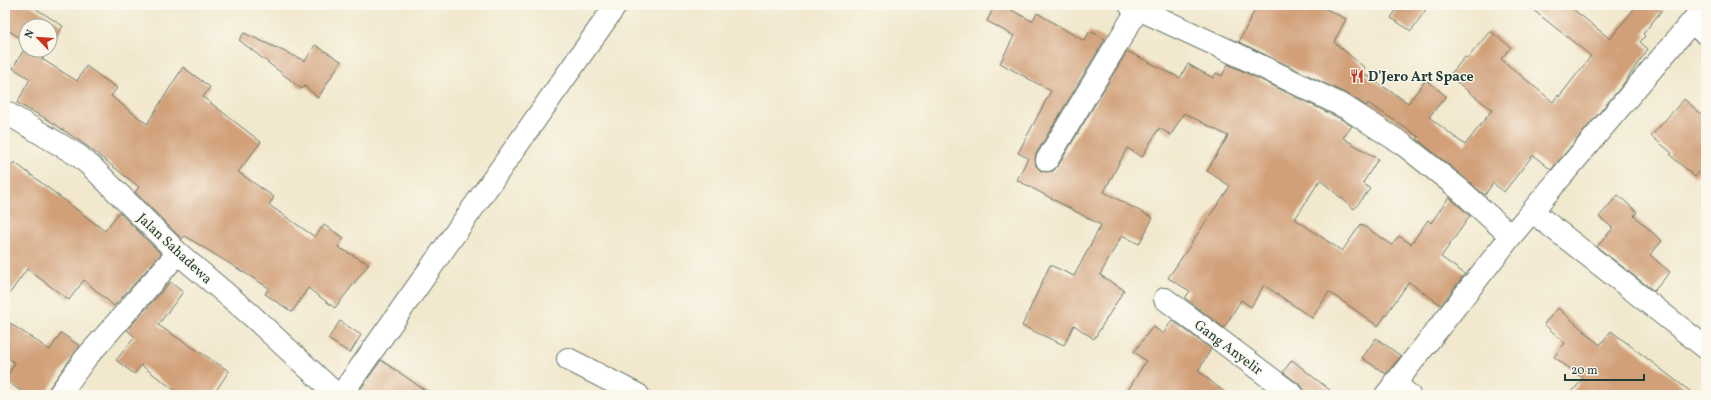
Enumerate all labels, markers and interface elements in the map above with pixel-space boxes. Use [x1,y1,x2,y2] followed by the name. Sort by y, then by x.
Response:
[18,18,58,58] north arrow
[22,28,39,41] text: N
[1349,68,1365,84] restaurant icon: D'Jero Art Space
[1368,68,1474,87] place label: D'Jero Art Space
[132,209,216,289] street label: Jalan Sahadewa
[1190,316,1266,380] street label: Gang Anyelir
[1565,356,1644,382] scale bar
[1571,363,1598,379] text: 20 m

